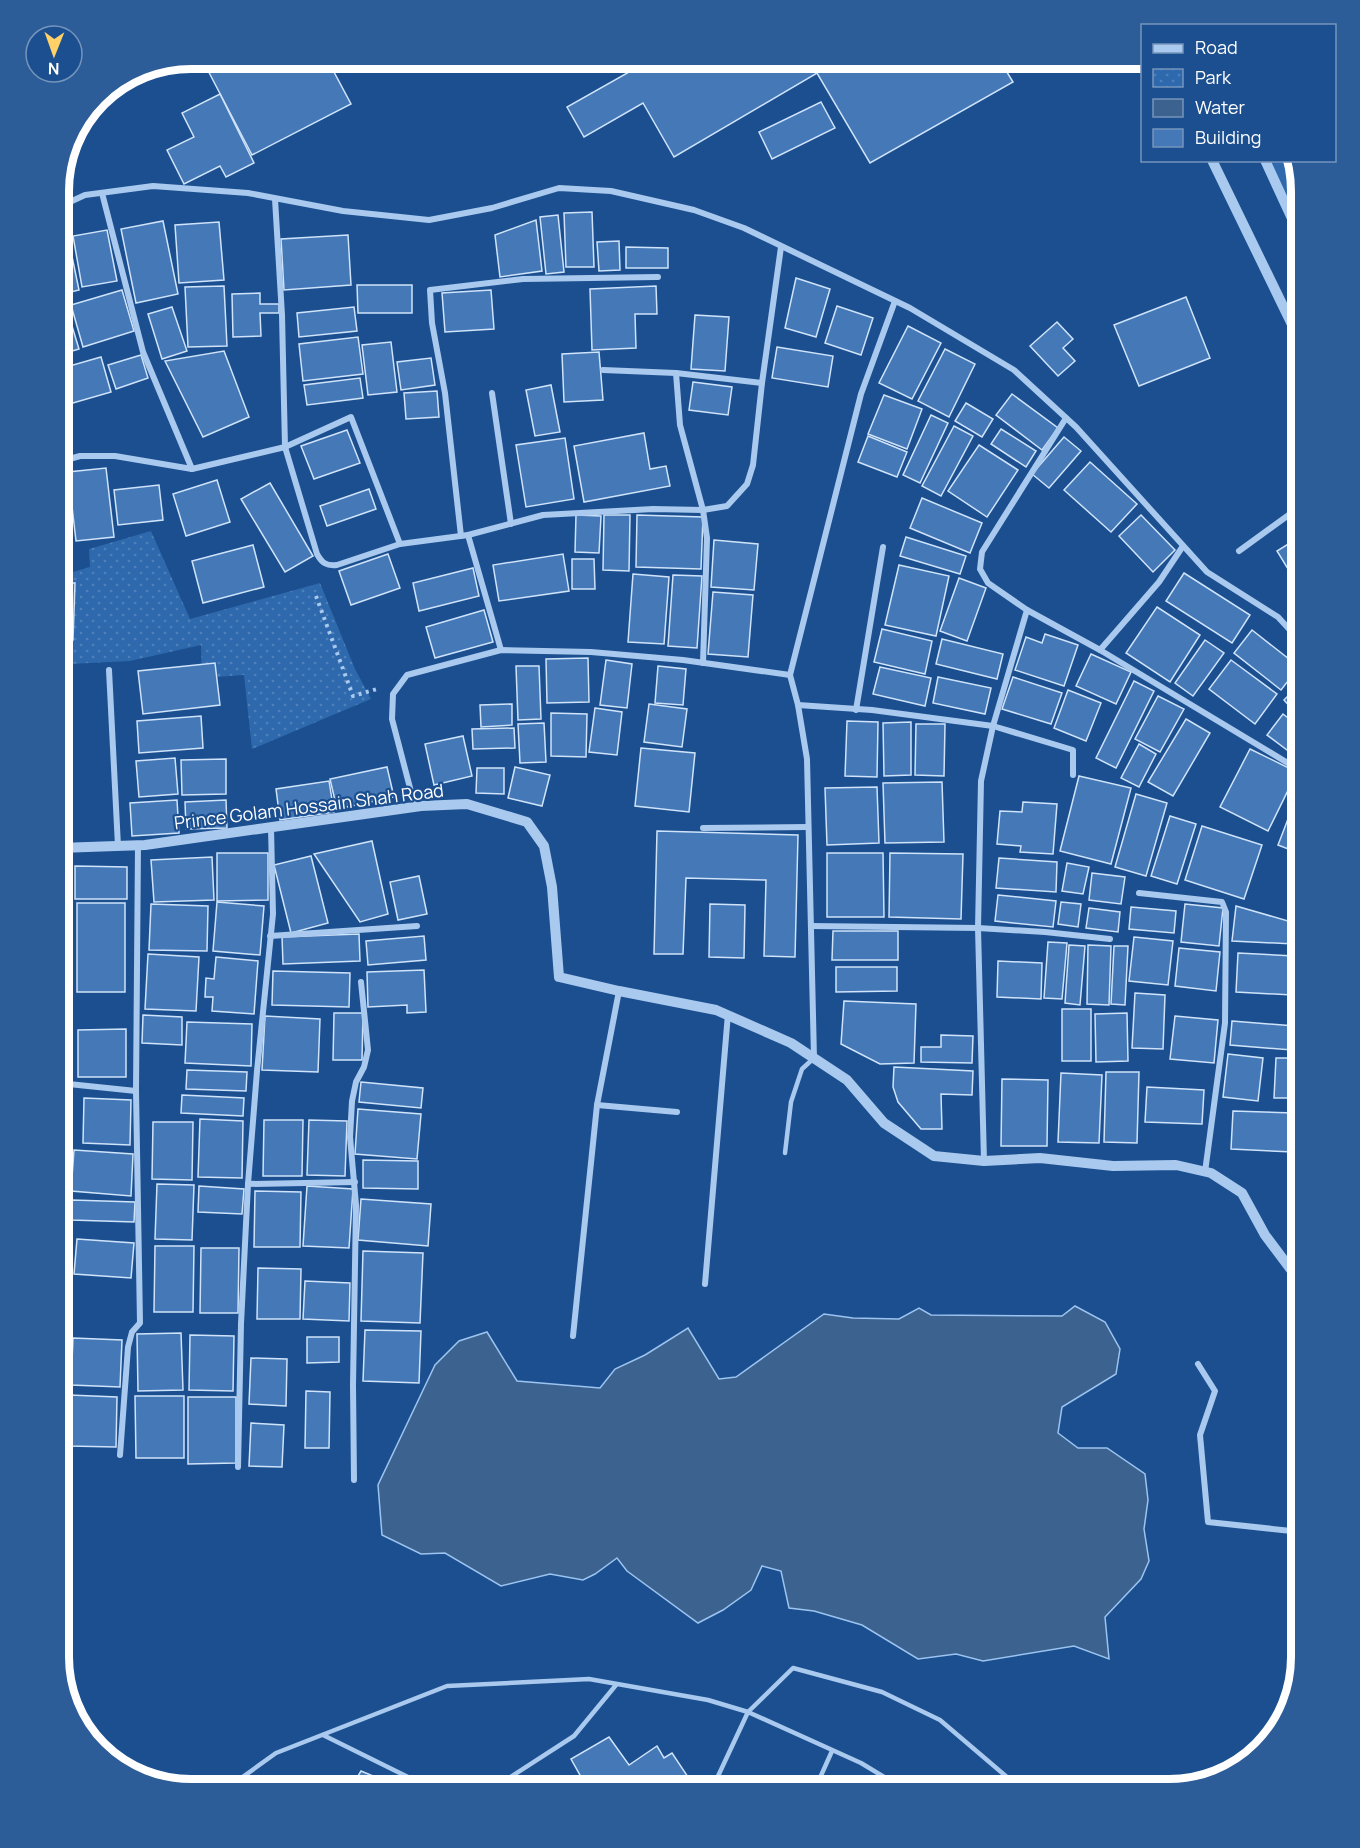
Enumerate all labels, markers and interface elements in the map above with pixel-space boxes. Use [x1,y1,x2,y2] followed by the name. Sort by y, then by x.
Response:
[24,24,84,84] north arrow
[1141,24,1336,162] legend
[1195,35,1238,59] text: Road
[48,58,60,80] text: N
[1195,65,1232,89] text: Park
[1195,95,1245,119] text: Water
[1195,125,1261,149] text: Building
[173,778,445,834] street label: Prince Golam Hossain Shah Road

